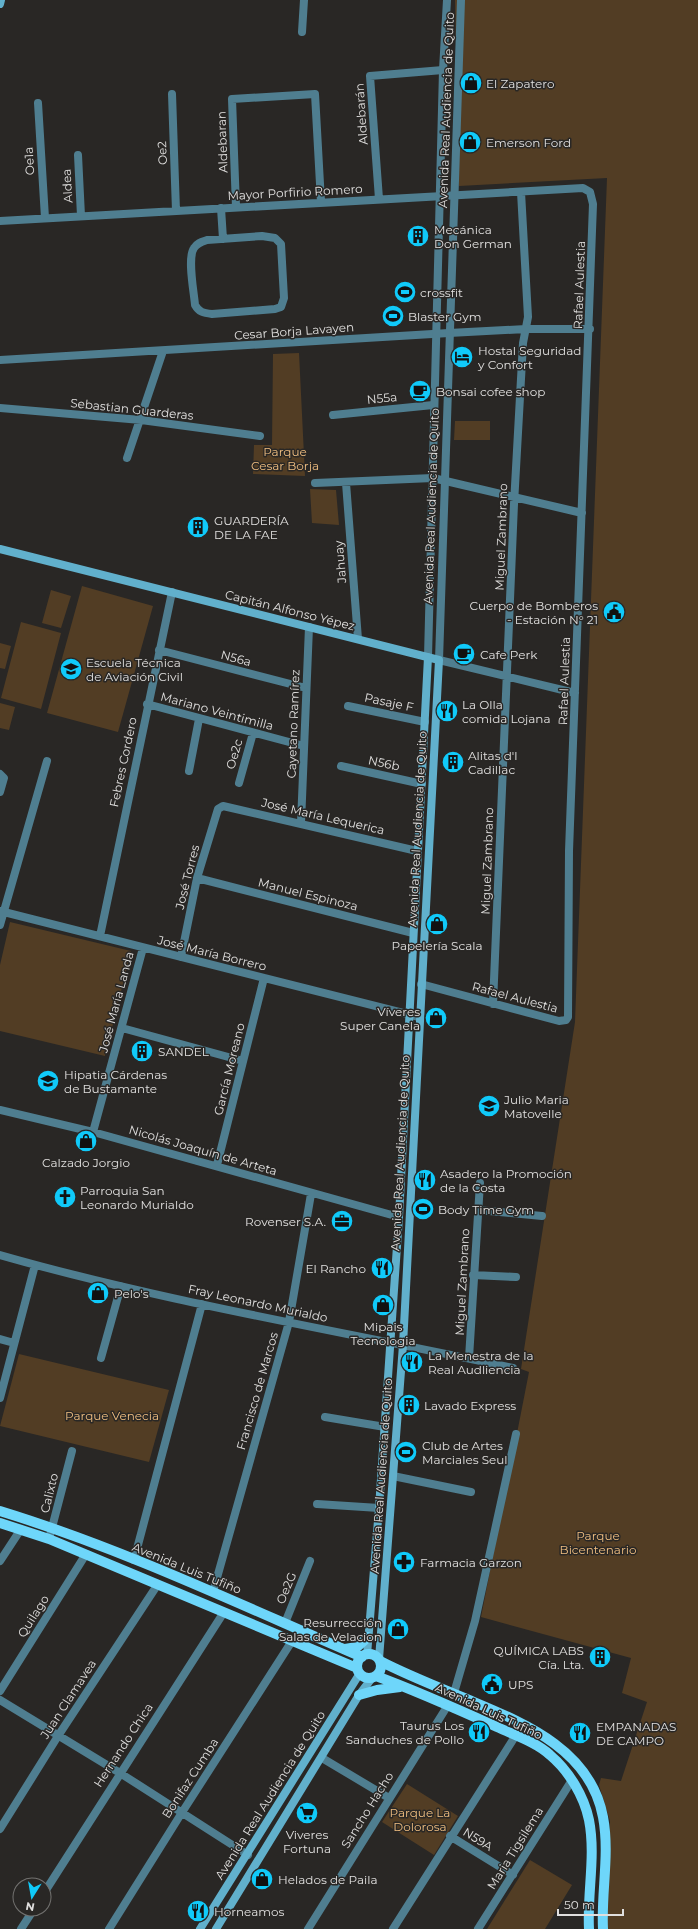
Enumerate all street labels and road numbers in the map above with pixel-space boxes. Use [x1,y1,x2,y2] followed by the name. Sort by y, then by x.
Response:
[435,12,457,208] street label: Avenida Real Audiencia de Quito
[351,83,371,145] street label: Aldebarán
[213,111,231,173] street label: Aldebaran
[154,141,170,165] street label: Oe2
[21,146,37,176] street label: Oe1a
[59,169,75,203] street label: Aldea
[227,181,363,203] street label: Mayor Porfirio Romero
[570,241,588,329] street label: Rafael Aulestia
[234,319,354,343] street label: Cesar Borja Lavayen
[366,389,398,407] street label: N55a
[70,395,194,423] street label: Sebastian Guarderas
[420,408,442,604] street label: Avenida Real Audiencia de Quito
[492,483,510,591] street label: Miguel Zambrano
[331,540,349,585] street label: Jahuay
[224,587,356,633] street label: Capitán Alfonso Yépez
[555,637,573,725] street label: Rafael Aulestia
[219,647,253,669] street label: N56a
[284,669,302,779] street label: Cayetano Ramírez
[159,689,275,733] street label: Mariano Veintimilla
[363,689,415,715] street label: Pasaje F
[106,716,140,808] street label: Febres Cordero
[404,731,430,927] street label: Avenida Real Audiencia de Quito
[223,737,245,771] street label: Oe2c
[367,752,401,774] street label: N56b
[259,794,386,837] street label: José María Lequerica
[478,807,496,915] street label: Miguel Zambrano
[171,843,202,912] street label: José Torres
[257,874,359,914] street label: Manuel Espinoza
[155,932,268,974] street label: José María Borrero
[95,950,137,1055] street label: José María Landa
[470,978,560,1016] street label: Rafael Aulestia
[210,1021,248,1117] street label: García Moreano
[387,1055,413,1251] street label: Avenida Real Audiencia de Quito
[127,1122,279,1178] street label: Nicolás Joaquín de Arteta
[452,1228,472,1336] street label: Miguel Zambrano
[187,1281,329,1325] street label: Fray Leonardo Murialdo
[233,1330,281,1452] street label: Francisco de Marcos
[367,1378,395,1574] street label: Avenida Real Audiencia de Quito
[37,1472,61,1514] street label: Calixto
[130,1539,244,1597] street label: Avenida Luis Tufiño
[273,1570,299,1606] street label: Oe2G
[14,1592,52,1640] street label: Quilago
[36,1657,99,1742] street label: Juan Clamavea
[433,1680,545,1742] street label: Avenida Luis Tufiño
[90,1700,156,1790] street label: Hernando Chica
[212,1708,328,1882] street label: Avenida Real Audiencia de Quito
[159,1735,221,1821] street label: Bonifaz Cumba
[338,1769,396,1851] street label: Sancho Hacho
[484,1804,546,1892] street label: Maria Tigsilema
[460,1824,496,1854] street label: N59A

